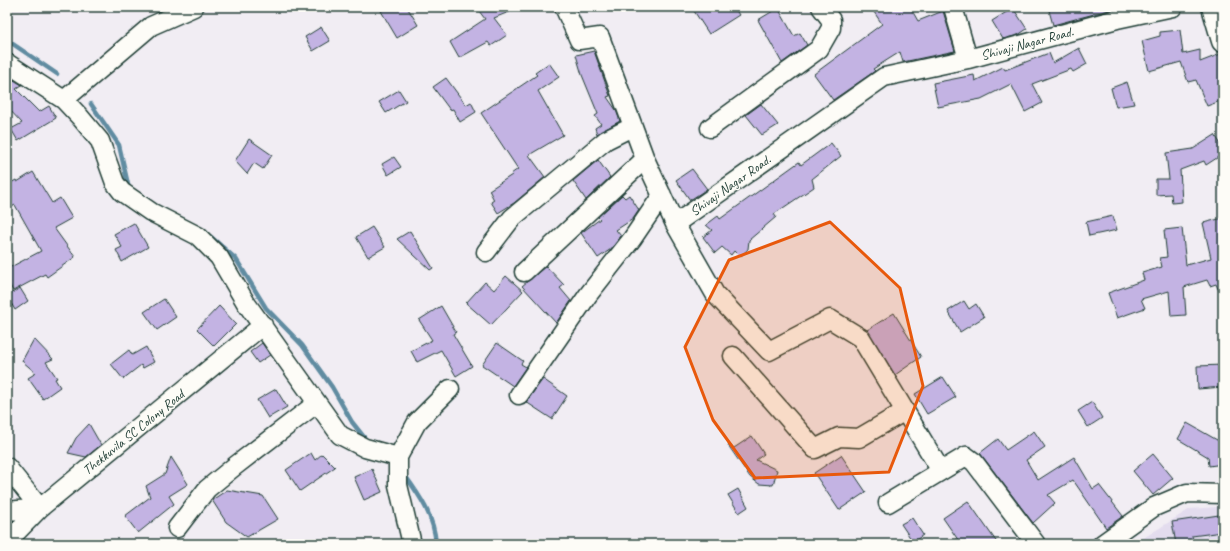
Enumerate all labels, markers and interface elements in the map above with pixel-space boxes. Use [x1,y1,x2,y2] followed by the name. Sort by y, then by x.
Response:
[979,23,1075,64] street label: Shivaji Nagar Road.
[686,151,774,220] street label: Shivaji Nagar Road.
[79,385,190,479] street label: Thekkuvila SC Colony Road

